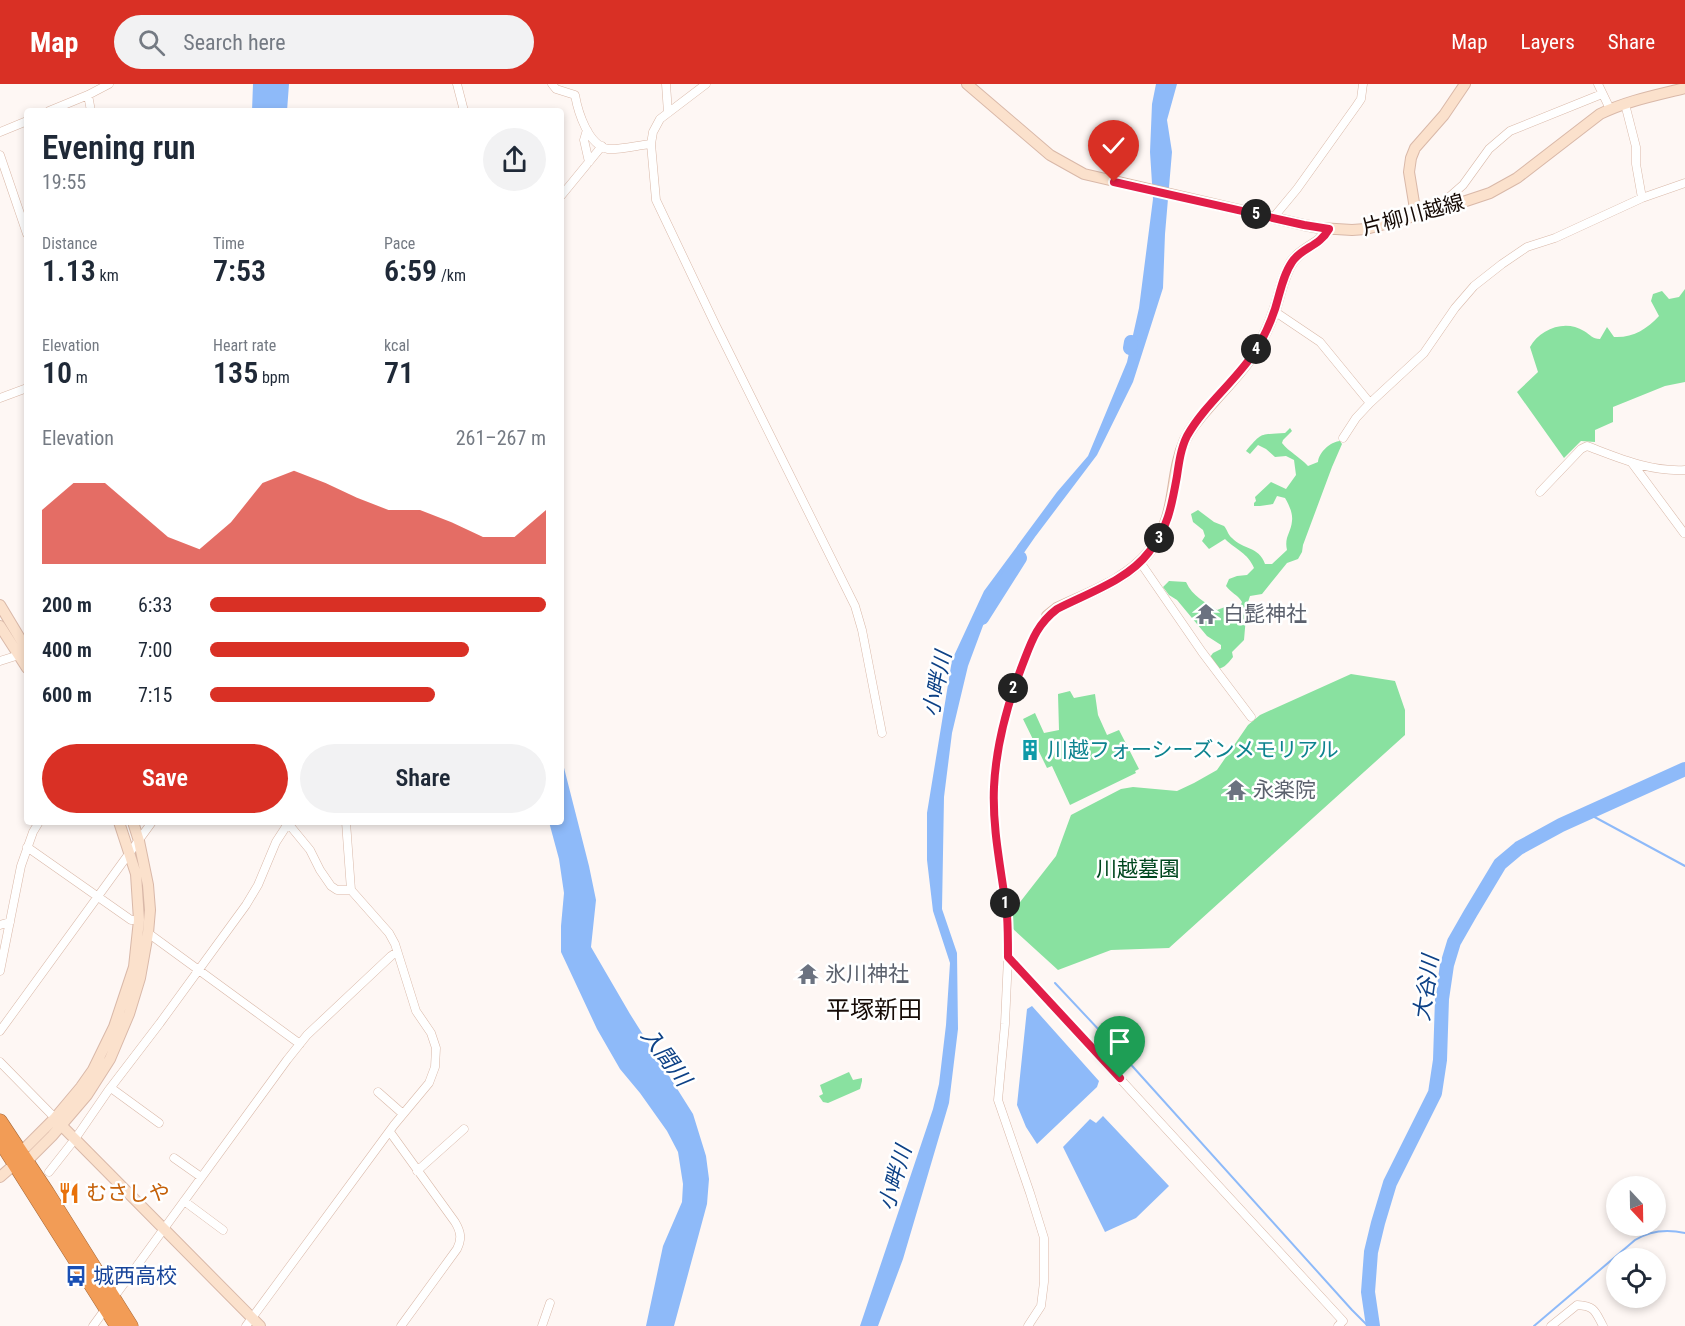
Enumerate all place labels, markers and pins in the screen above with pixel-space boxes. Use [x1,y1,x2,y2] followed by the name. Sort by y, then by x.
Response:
[1088,120,1139,182] pin
[1241,199,1271,229] pin: 5
[1241,334,1271,364] pin: 4
[1144,523,1174,553] pin: 3
[1194,602,1218,626] temple icon: 白髭神社
[1223,602,1307,626] place label: 白髭神社
[998,673,1028,703] pin: 2
[1018,738,1042,762] building icon: 川越フォーシーズンメモリアル
[1047,738,1339,762] place label: 川越フォーシーズンメモリアル
[1224,778,1248,802] temple icon: 永楽院
[1253,778,1316,802] place label: 永楽院
[990,888,1020,918] pin: 1
[796,962,820,986] temple icon: 氷川神社
[825,962,909,986] place label: 氷川神社
[1094,1016,1145,1078] pin
[57,1181,81,1205] restaurant icon: むさしや
[86,1181,170,1205] place label: むさしや
[64,1264,88,1288] bus stop icon: 城西高校
[93,1264,177,1288] place label: 城西高校

